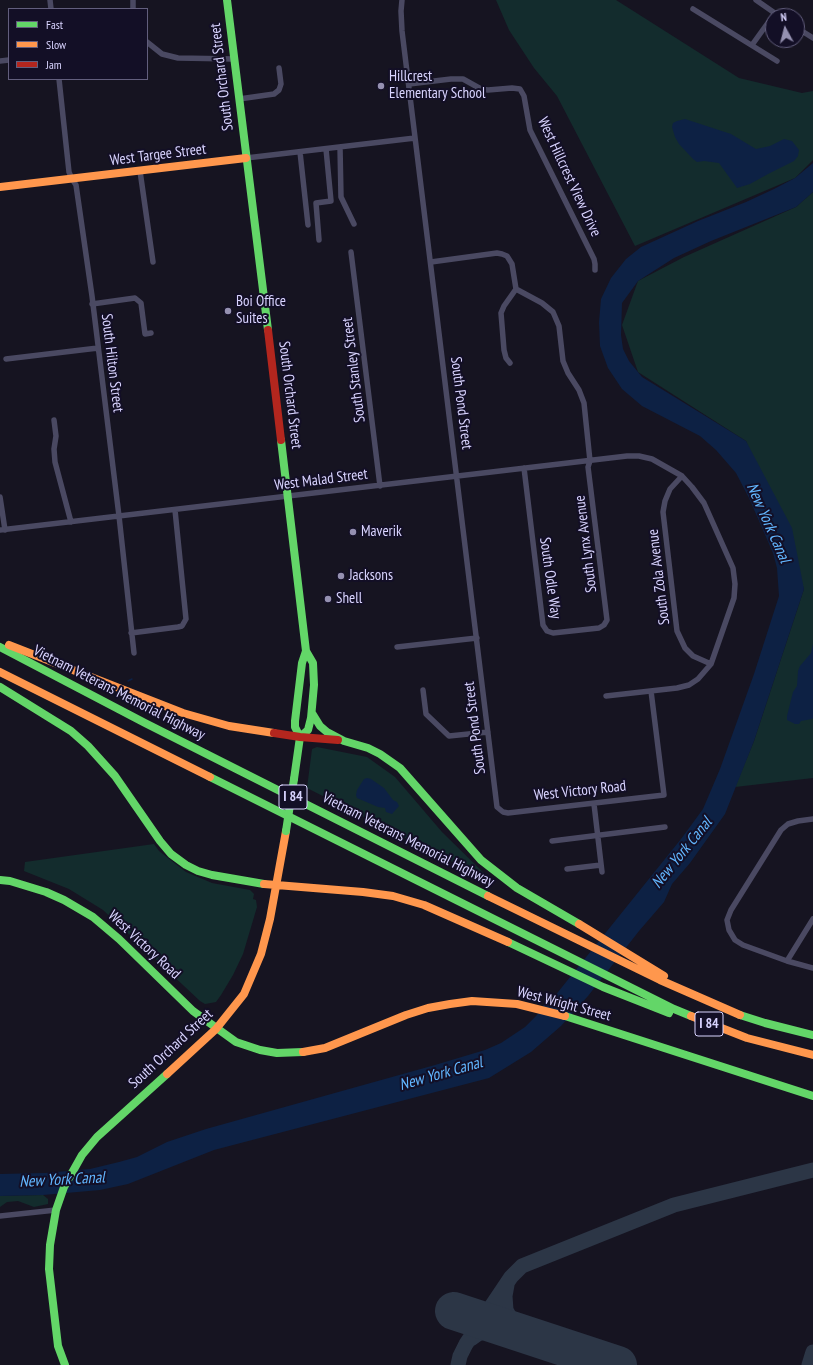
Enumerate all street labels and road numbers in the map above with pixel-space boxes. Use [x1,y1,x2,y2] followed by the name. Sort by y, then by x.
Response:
[206,22,238,132] street label: South Orchard Street
[533,114,605,240] street label: West Hillcrest View Drive
[109,140,207,170] street label: West Targee Street
[97,313,127,413] street label: South Hilton Street
[339,316,369,424] street label: South Stanley Street
[274,340,306,450] street label: South Orchard Street
[446,356,476,450] street label: South Pond Street
[273,465,369,495] street label: West Malad Street
[571,494,601,594] street label: South Lynx Avenue
[644,528,674,626] street label: South Zola Avenue
[535,536,565,620] street label: South Odle Way
[30,642,208,744] street label: Vietnam Veterans Memorial Highway
[460,681,490,775] street label: South Pond Street
[533,777,627,805] street label: West Victory Road
[279,785,307,809] road number: I 84
[319,789,497,891] street label: Vietnam Veterans Memorial Highway
[104,907,184,983] street label: West Victory Road
[515,983,613,1025] street label: West Wright Street
[125,1005,217,1093] street label: South Orchard Street
[695,1012,723,1036] road number: I 84

